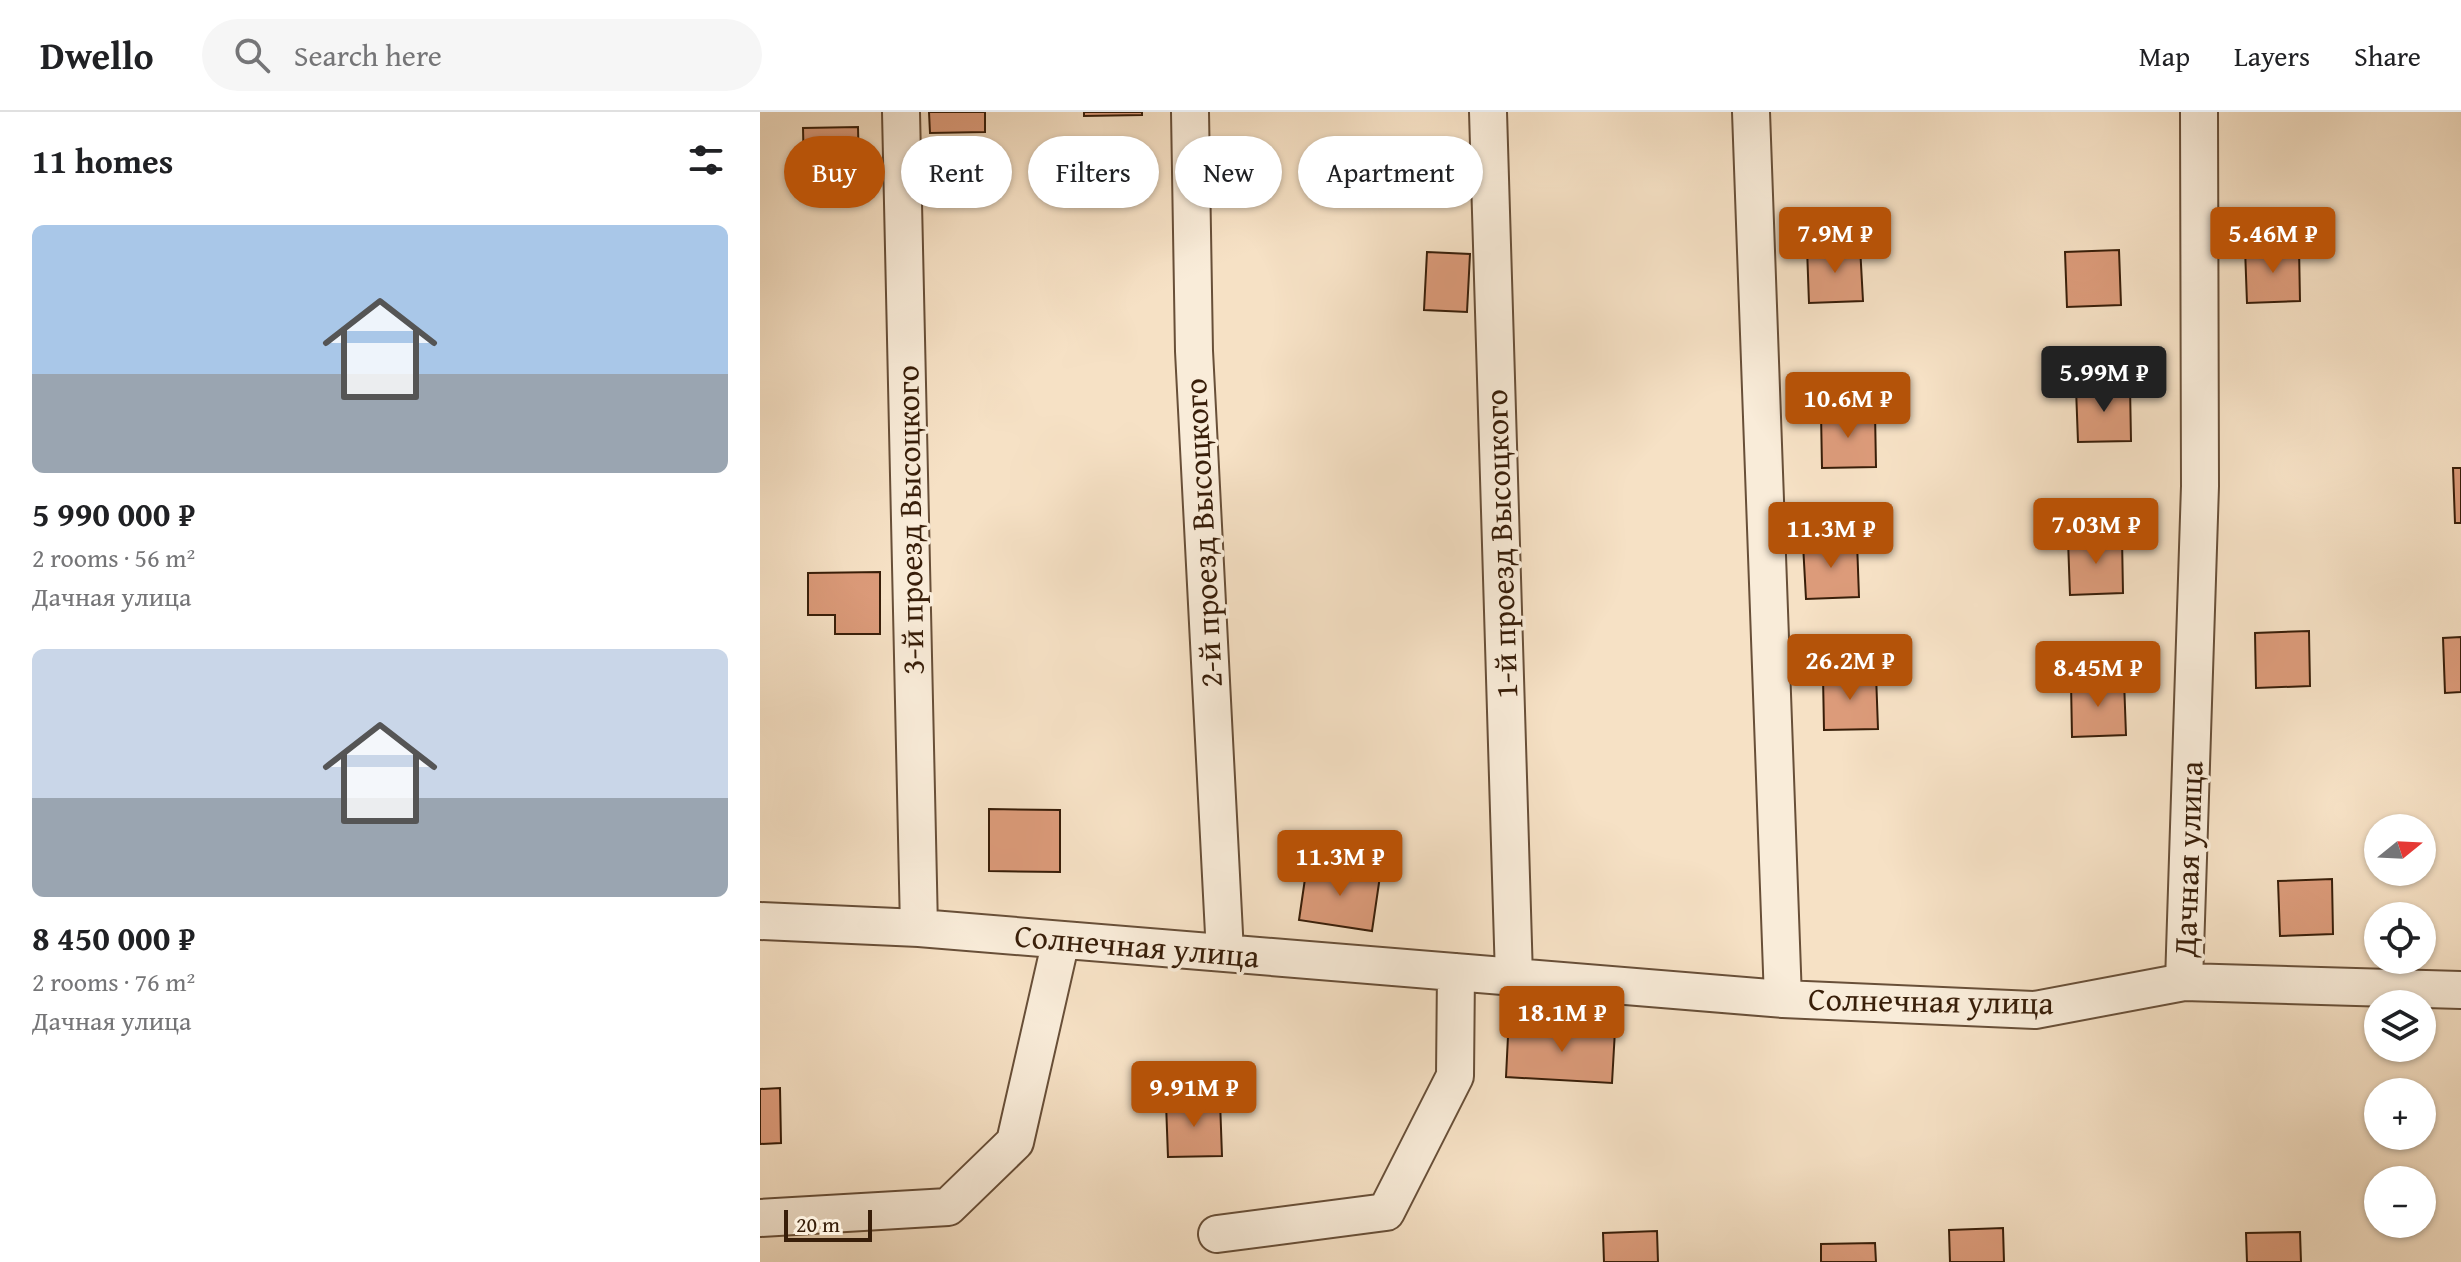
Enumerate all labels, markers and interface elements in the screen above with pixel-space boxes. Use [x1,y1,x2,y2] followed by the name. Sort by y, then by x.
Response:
[202,19,762,91] search box
[40,27,154,83] text: Dwello
[230,33,274,77] icon: search
[294,33,442,77] text: Search here
[2139,35,2190,76] text: Map
[2234,35,2310,76] text: Layers
[2354,35,2421,76] text: Share
[32,136,173,185] text: 11 homes
[784,136,885,208] chip: Buy
[901,136,1012,208] chip: Rent
[1028,136,1159,208] chip: Filters
[1175,136,1282,208] chip: New
[1298,136,1483,208] chip: Apartment
[684,138,728,182] icon: filters
[1770,207,1900,275] pin: 7.9M ₽
[2199,207,2347,275] pin: 5.46M ₽
[1797,213,1873,252] text: 7.9M ₽
[2228,213,2318,252] text: 5.46M ₽
[308,277,452,421] icon: home
[2030,346,2178,414] pin: 5.99M ₽
[2059,352,2149,391] text: 5.99M ₽
[883,365,936,675] street label: 3-й проезд Высоцкого
[1774,372,1922,440] pin: 10.6M ₽
[1171,377,1234,689] street label: 2-й проезд Высоцкого
[1803,378,1893,417] text: 10.6M ₽
[1472,388,1529,700] street label: 1-й проезд Высоцкого
[32,489,195,538] text: 5 990 000 ₽
[2022,498,2170,566] pin: 7.03M ₽
[1757,502,1905,570] pin: 11.3M ₽
[2051,504,2141,543] text: 7.03M ₽
[1786,508,1876,547] text: 11.3M ₽
[32,538,195,577] text: 2 rooms · 56 m²
[32,577,191,616] text: Дачная улица
[1776,634,1924,702] pin: 26.2M ₽
[1805,640,1895,679] text: 26.2M ₽
[2024,641,2172,709] pin: 8.45M ₽
[2053,647,2143,686] text: 8.45M ₽
[308,701,452,845] icon: home
[2161,759,2214,959] street label: Дачная улица
[2364,814,2436,886] north arrow
[2364,814,2436,1238] map controls
[1266,830,1414,898] pin: 11.3M ₽
[1295,836,1385,875] text: 11.3M ₽
[2364,902,2436,974] button: locate
[1013,911,1262,980] street label: Солнечная улица
[32,913,195,962] text: 8 450 000 ₽
[32,962,195,1001] text: 2 rooms · 76 m²
[1808,975,2055,1026] street label: Солнечная улица
[1488,986,1636,1054] pin: 18.1M ₽
[2364,990,2436,1062] button: layers
[1517,992,1607,1031] text: 18.1M ₽
[32,1001,191,1040] text: Дачная улица
[1120,1061,1268,1129] pin: 9.91M ₽
[1149,1067,1239,1106] text: 9.91M ₽
[2364,1078,2436,1150] button: +
[2364,1166,2436,1238] button: −
[784,1206,872,1242] scale bar
[796,1208,840,1240] text: 20 m

